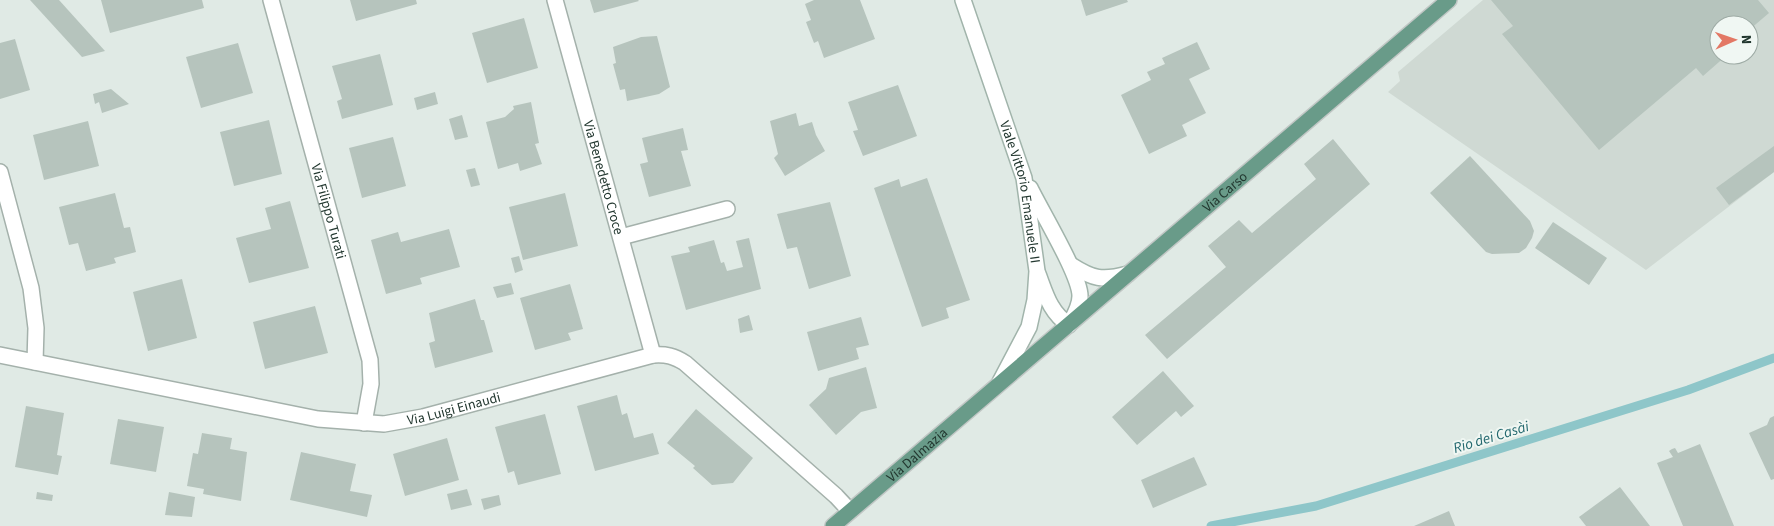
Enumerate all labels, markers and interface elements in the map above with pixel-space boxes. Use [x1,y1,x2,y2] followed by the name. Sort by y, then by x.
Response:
[1709,15,1759,65] north arrow
[1736,35,1756,45] text: N
[578,118,628,237] street label: Via Benedetto Croce
[994,118,1045,265] street label: Viale Vittorio Emanuele II
[305,162,351,261] street label: Via Filippo Turati
[1198,167,1252,217] street label: Via Carso
[405,388,503,431] street label: Via Luigi Einaudi
[1451,416,1532,459] water label: Rio dei Casài
[882,423,952,487] street label: Via Dalmazia

